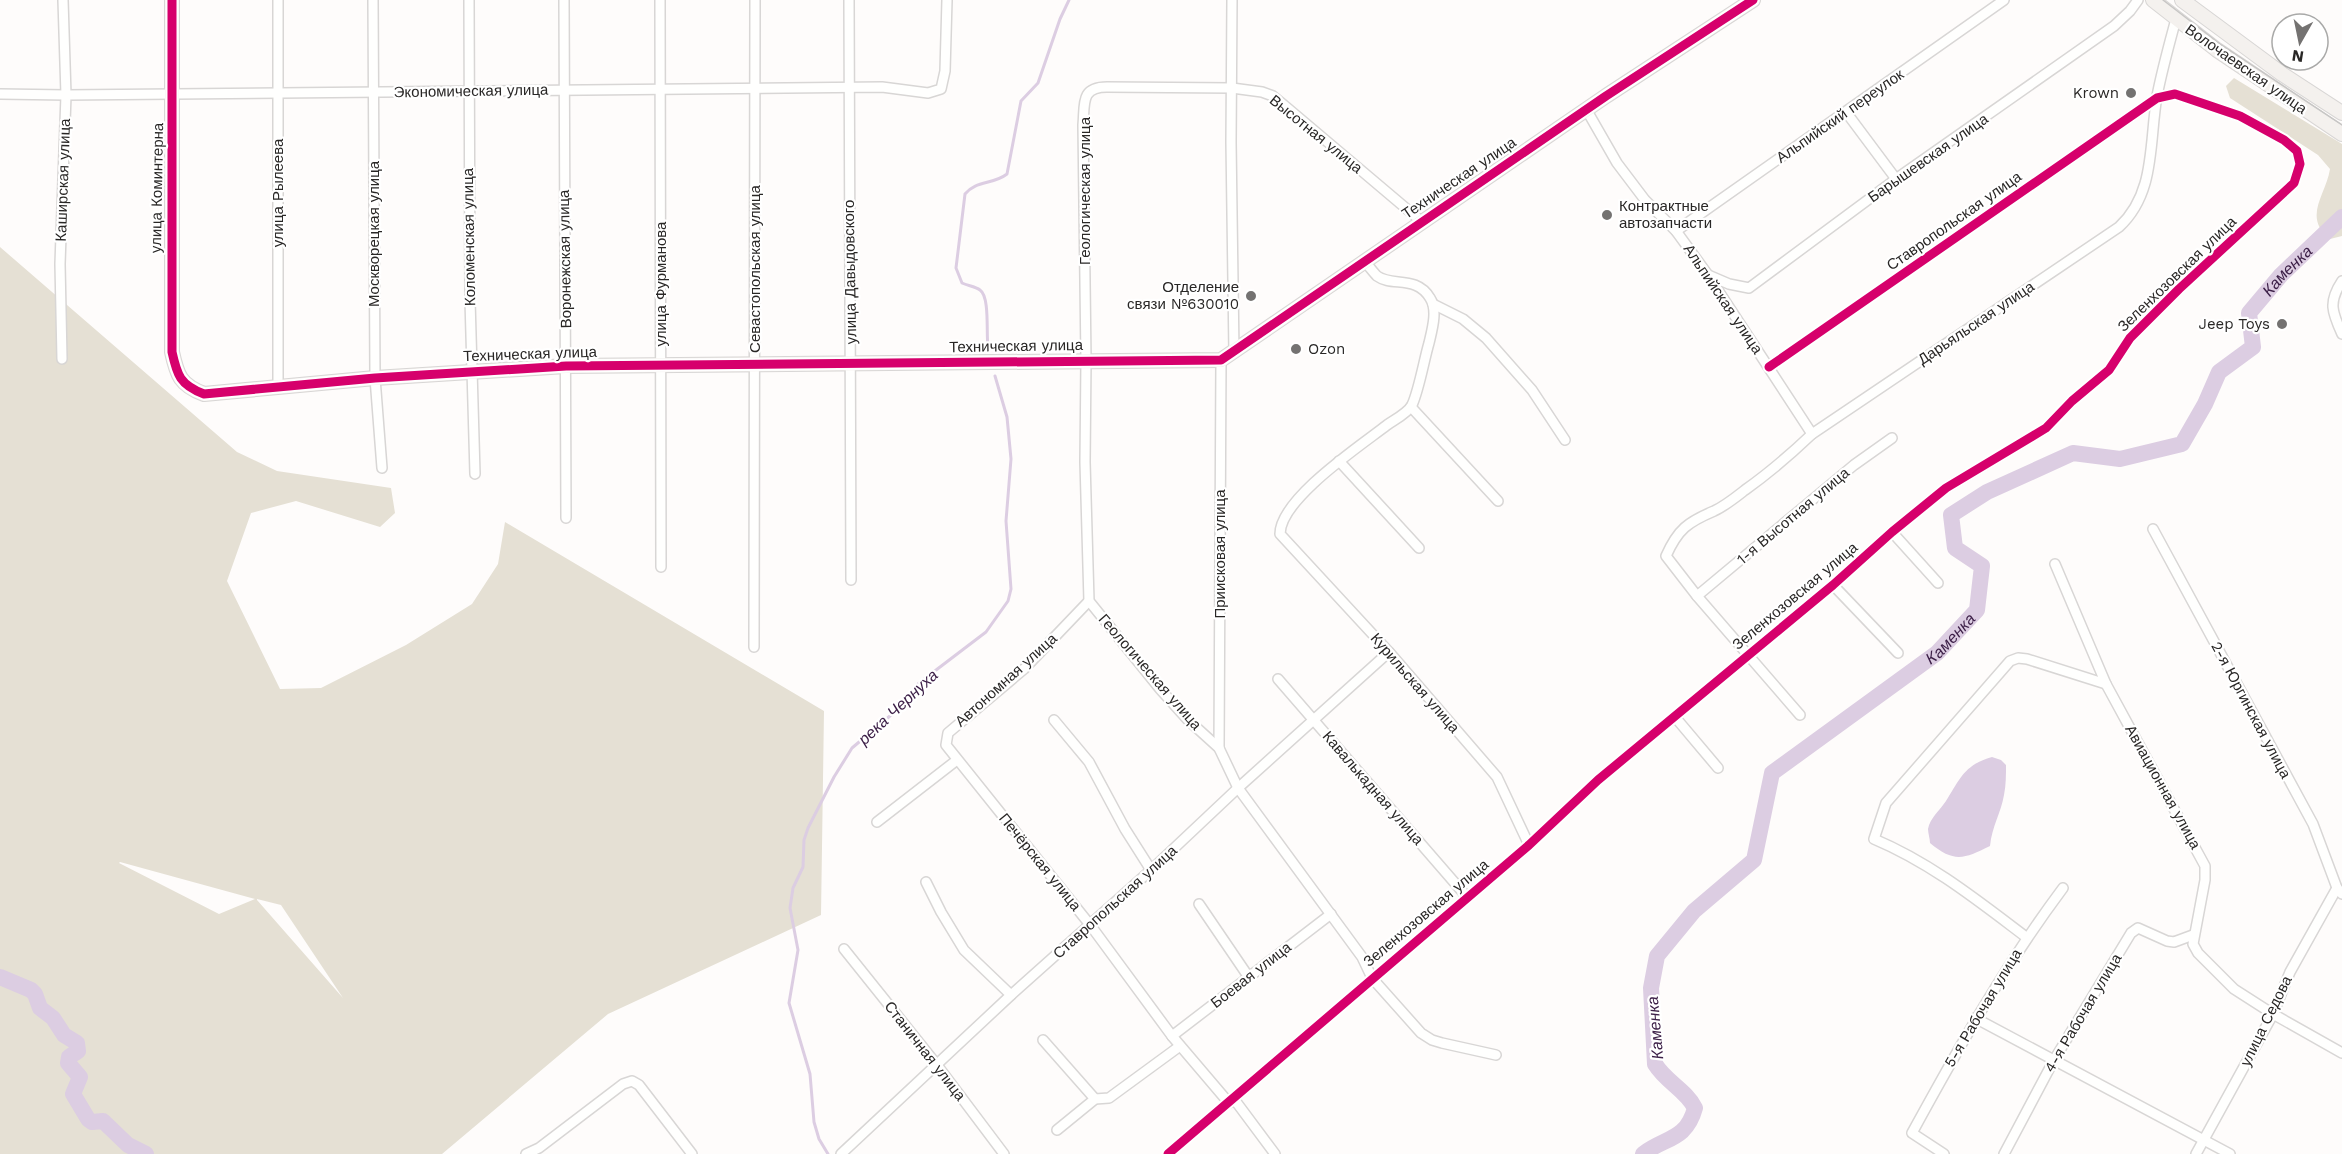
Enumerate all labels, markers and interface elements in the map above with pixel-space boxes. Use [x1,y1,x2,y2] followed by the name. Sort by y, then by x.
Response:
[2270,12,2330,72] north arrow
[2182,20,2311,118] street label: Волочаевская улица
[2290,46,2305,67] text: N
[1773,65,1908,167] street label: Альпийский переулок
[394,81,549,101] street label: Экономическая улица
[2073,84,2119,102] place label: Krown
[2124,86,2138,100] marker: Krown
[1266,91,1367,177] street label: Высотная улица
[1864,109,1992,206] street label: Барышевская улица
[1076,116,1094,265] street label: Геологическая улица
[52,118,74,242] street label: Каширская улица
[147,122,167,253] street label: улица Коминтерна
[1398,133,1520,223] street label: Техническая улица
[269,138,287,247] street label: улица Рылеева
[365,160,383,307] street label: Москворецкая улица
[459,167,479,306] street label: Коломенская улица
[1883,167,2025,274] street label: Ставропольская улица
[746,184,764,353] street label: Севастопольская улица
[555,189,575,329] street label: Воронежская улица
[1619,197,1712,232] place label: Контрактные автозапчасти
[840,200,860,344] street label: улица Давыдовского
[1600,208,1614,222] marker: Контрактные автозапчасти
[2114,212,2240,335] street label: Зеленхозовская улица
[652,221,670,346] street label: улица Фурманова
[1680,241,1767,358] street label: Альпийская улица
[2258,241,2316,300] water label: Каменка
[1914,277,2038,369] street label: Дарьяльская улица
[1127,278,1239,313] place label: Отделение связи №630010
[1244,289,1258,303] marker: Отделение связи №630010
[2199,315,2270,333] place label: Jeep Toys
[2275,317,2289,331] marker: Jeep Toys
[949,336,1084,356] street label: Техническая улица
[1308,340,1345,358] place label: Ozon
[1289,342,1303,356] marker: Ozon
[463,343,598,365] street label: Техническая улица
[1733,463,1853,568] street label: 1-я Высотная улица
[1211,489,1229,619] street label: Приисковая улица
[1729,538,1862,654] street label: Зеленхозовская улица
[1921,609,1979,668] water label: Каменка
[1095,610,1206,734] street label: Геологическая улица
[951,629,1061,730] street label: Автономная улица
[1367,629,1464,737] street label: Курильская улица
[2207,639,2295,782] street label: 2-я Юргинская улица
[854,665,942,749] water label: река Чернуха
[2121,722,2205,853] street label: Авиационная улица
[1319,727,1428,849] street label: Кавалькадная улица
[995,810,1085,915] street label: Печёрская улица
[1049,841,1181,962] street label: Ставропольская улица
[1360,855,1493,971] street label: Зеленхозовская улица
[1207,938,1295,1012] street label: Боевая улица
[1941,945,2026,1070] street label: 5-я Рабочая улица
[2040,950,2126,1076] street label: 4-я Рабочая улица
[2236,972,2296,1069] street label: улица Седова
[1643,995,1667,1060] water label: Каменка
[881,998,970,1105] street label: Станичная улица

